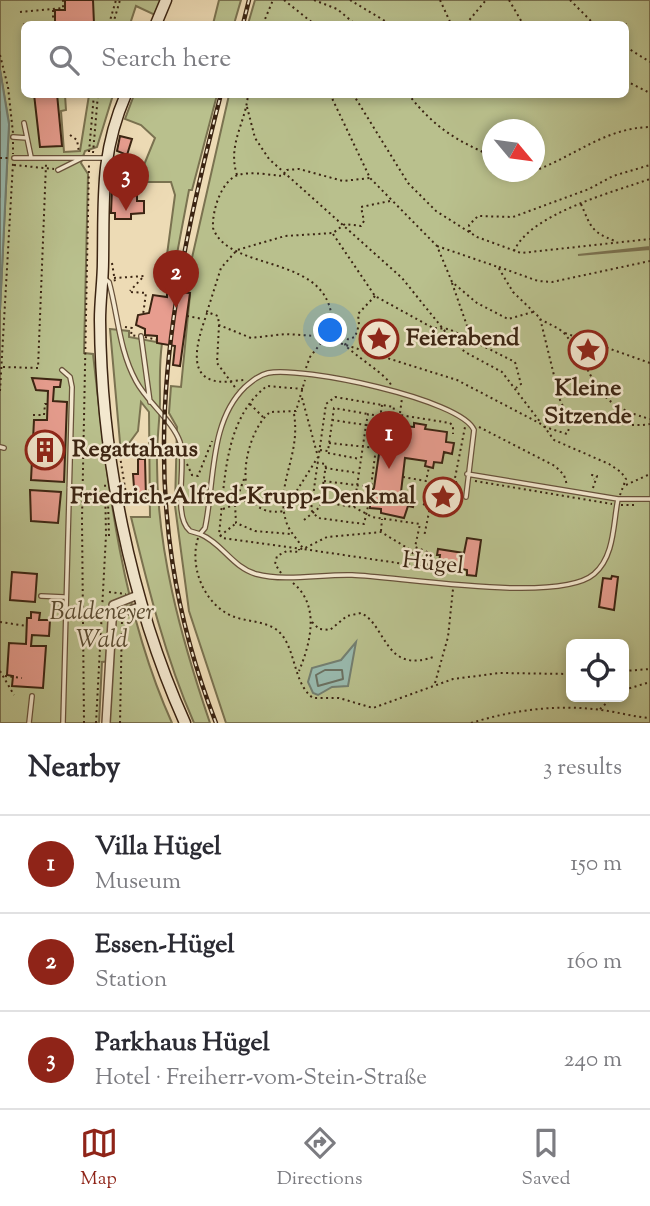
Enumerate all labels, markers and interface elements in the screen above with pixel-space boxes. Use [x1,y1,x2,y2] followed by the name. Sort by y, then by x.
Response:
[21,21,629,98] search box
[45,41,83,79] icon: search
[101,41,231,78] text: Search here
[482,119,545,182] north arrow
[103,153,149,211] pin: 3
[153,250,199,308] pin: 2
[313,313,347,347] your location
[358,318,400,360] place icon: Feierabend
[406,322,520,356] place label: Feierabend
[567,329,609,371] place icon: Kleine Sitzende
[544,372,632,434] place label: Kleine Sitzende
[366,411,412,469] pin: 1
[24,429,66,471] building icon: Regattahaus
[72,433,198,467] place label: Regattahaus
[422,476,464,518] place icon: Friedrich-Alfred-Krupp-Denkmal
[70,480,416,514] place label: Friedrich-Alfred-Krupp-Denkmal
[400,544,466,584] street label: Hügel
[50,596,155,658] park label: Baldeneyer Wald
[566,639,629,702] map controls
[566,639,629,702] button: locate
[28,747,120,790] text: Nearby
[543,752,622,785] text: 3 results
[95,829,221,866] text: Villa Hügel
[47,848,55,881] text: 1
[570,848,622,881] text: 150 m
[95,866,181,899] text: Museum
[95,927,235,964] text: Essen-Hügel
[46,946,56,979] text: 2
[567,946,622,979] text: 160 m
[95,964,167,997] text: Station
[95,1025,270,1062] text: Parkhaus Hügel
[46,1044,56,1077] text: 3
[564,1044,622,1077] text: 240 m
[95,1062,427,1095] text: Hotel · Freiherr-vom-Stein-Straße
[80,1124,118,1193] tab: Map
[277,1124,362,1193] tab: Directions
[522,1124,570,1193] tab: Saved

